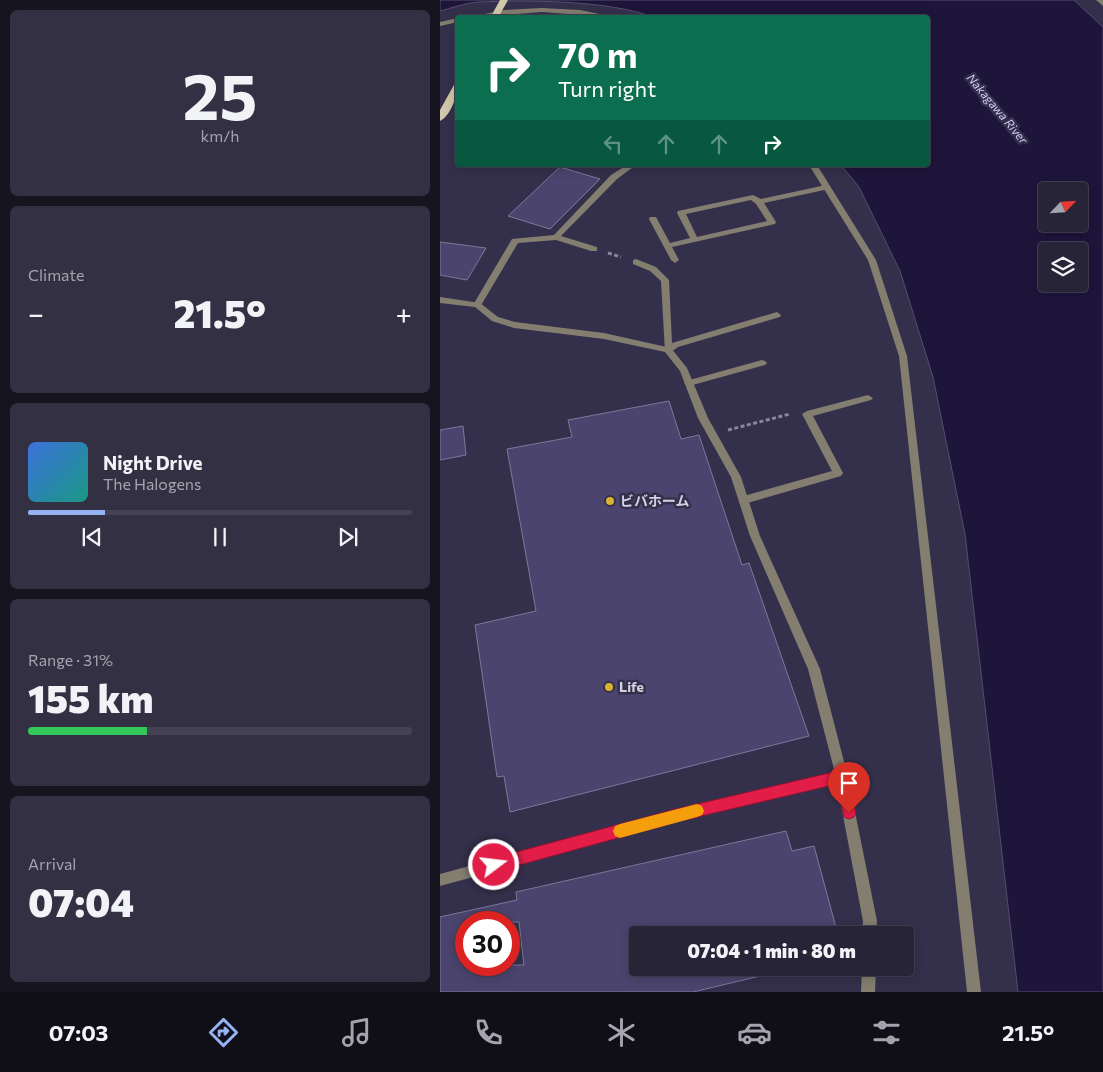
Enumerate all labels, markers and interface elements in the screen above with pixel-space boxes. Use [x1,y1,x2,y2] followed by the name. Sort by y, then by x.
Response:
[558,32,638,75] text: 70 m
[475,35,540,100] icon: right
[183,54,257,133] text: 25
[964,71,1032,147] water label: Nakagawa River
[558,75,656,102] text: Turn right
[201,126,239,145] text: km/h
[599,130,627,158] icon: left
[652,130,680,158] icon: ahead
[705,130,733,158] icon: ahead
[758,130,786,158] icon: right
[1038,182,1088,232] north arrow
[1038,182,1088,292] map controls
[1038,242,1088,292] button: layers
[28,265,84,284] text: Climate
[173,289,266,336] text: 21.5°
[28,296,44,330] text: −
[396,296,412,330] text: +
[103,451,203,474] text: Night Drive
[103,474,201,493] text: The Halogens
[620,492,690,509] place label: ビバホーム
[604,495,616,507] marker: ビバホーム
[78,523,106,551] icon: previous
[206,523,234,551] icon: pause
[334,523,362,551] icon: next
[28,650,113,669] text: Range · 31%
[28,674,153,721] text: 155 km
[619,678,644,695] place label: Life
[603,681,615,693] marker: Life
[828,762,870,813] pin
[835,769,863,797] icon: arrive
[467,838,519,890] position arrow
[28,854,76,873] text: Arrival
[28,878,134,925] text: 07:04
[455,911,520,976] speed limit sign: 30
[687,939,856,962] text: 07:04 · 1 min · 80 m
[206,1015,241,1050] icon: directions
[339,1015,374,1050] icon: music
[471,1015,506,1050] icon: phone
[604,1015,639,1050] icon: climate
[737,1015,772,1050] icon: car
[869,1015,904,1050] icon: filters
[49,1019,108,1046] text: 07:03
[1002,1019,1054,1046] text: 21.5°

